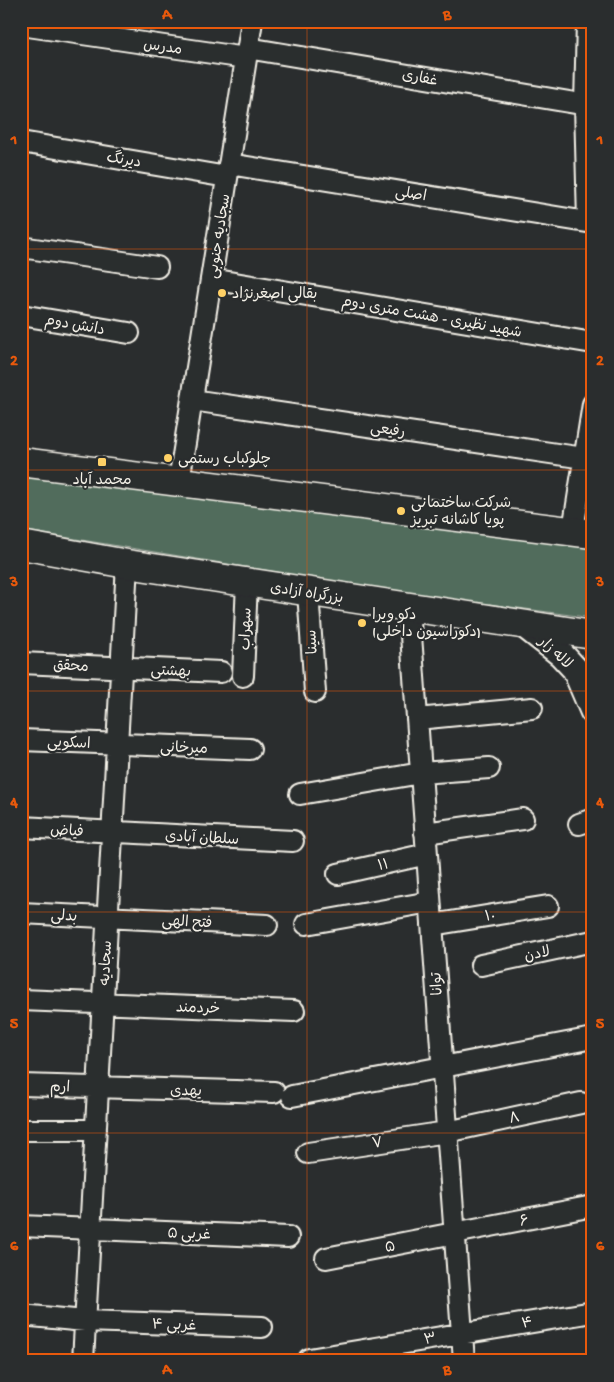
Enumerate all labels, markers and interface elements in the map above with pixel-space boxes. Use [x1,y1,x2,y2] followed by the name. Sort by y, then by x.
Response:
[161,7,173,26] text: A
[442,7,452,26] text: B
[142,36,183,60] street label: مدرس
[400,67,439,91] street label: غفاری
[10,132,17,151] text: 1
[596,132,603,151] text: 1
[105,147,143,173] street label: دیرنگ
[394,184,428,206] street label: اصلی
[204,193,236,280] street label: سجادیه جنوبی
[232,286,317,304] place label: بقالی اصغرنژاد
[216,287,228,299] marker: بقالی اصغرنژاد
[340,293,523,344] street label: شهید نظیری - هشت متری دوم
[43,312,106,341] street label: دانش دوم
[10,353,18,372] text: 2
[596,353,604,372] text: 2
[369,420,406,442] street label: رفیعی
[178,451,271,469] place label: چلوکباب رستمی
[162,452,174,464] marker: چلوکباب رستمی
[96,456,108,468] marker: محمد آباد
[72,471,132,490] place label: محمد آباد
[409,495,511,530] place label: شرکت ساختمانی پویا کاشانه تبریز
[395,505,407,517] marker: شرکت ساختمانی پویا کاشانه تبریز
[9,574,18,593] text: 3
[595,574,604,593] text: 3
[269,577,345,609] street label: بزرگراه آزادی
[237,607,257,651] street label: سهراب
[372,607,481,642] place label: دکو ویرا (دکوراسیون داخلی)
[356,617,368,629] marker: دکو ویرا (دکوراسیون داخلی)
[303,629,323,655] street label: سینا
[533,633,575,674] street label: لاله زار
[53,657,89,677] street label: محقق
[150,662,191,682] street label: بهشتی
[47,734,91,754] street label: اسکویی
[160,739,208,759] street label: میرخانی
[9,795,18,814] text: 4
[595,795,604,814] text: 4
[50,822,84,842] street label: فیاض
[164,827,240,850] street label: سلطان آبادی
[376,856,391,876] street label: ۱۱
[50,907,78,927] street label: بدلی
[484,907,497,927] street label: ۱۰
[161,913,213,933] street label: فتح الهی
[97,940,117,986] street label: سجادیه
[523,943,552,966] street label: لادن
[428,971,448,996] street label: توانا
[175,999,220,1019] street label: خردمند
[10,1016,19,1035] text: 5
[596,1016,605,1035] text: 5
[49,1079,70,1097] street label: ارم
[170,1083,202,1101] street label: یهدی
[507,1109,521,1129] street label: ۸
[371,1134,384,1154] street label: ۷
[518,1212,531,1232] street label: ۶
[167,1225,211,1245] street label: ۵ غربی
[10,1238,19,1257] text: 6
[384,1238,397,1258] street label: ۵
[596,1238,605,1257] text: 6
[520,1314,534,1334] street label: ۴
[151,1316,196,1336] street label: ۴ غربی
[423,1330,438,1350] street label: ۳
[161,1362,173,1381] text: A
[442,1362,452,1381] text: B

